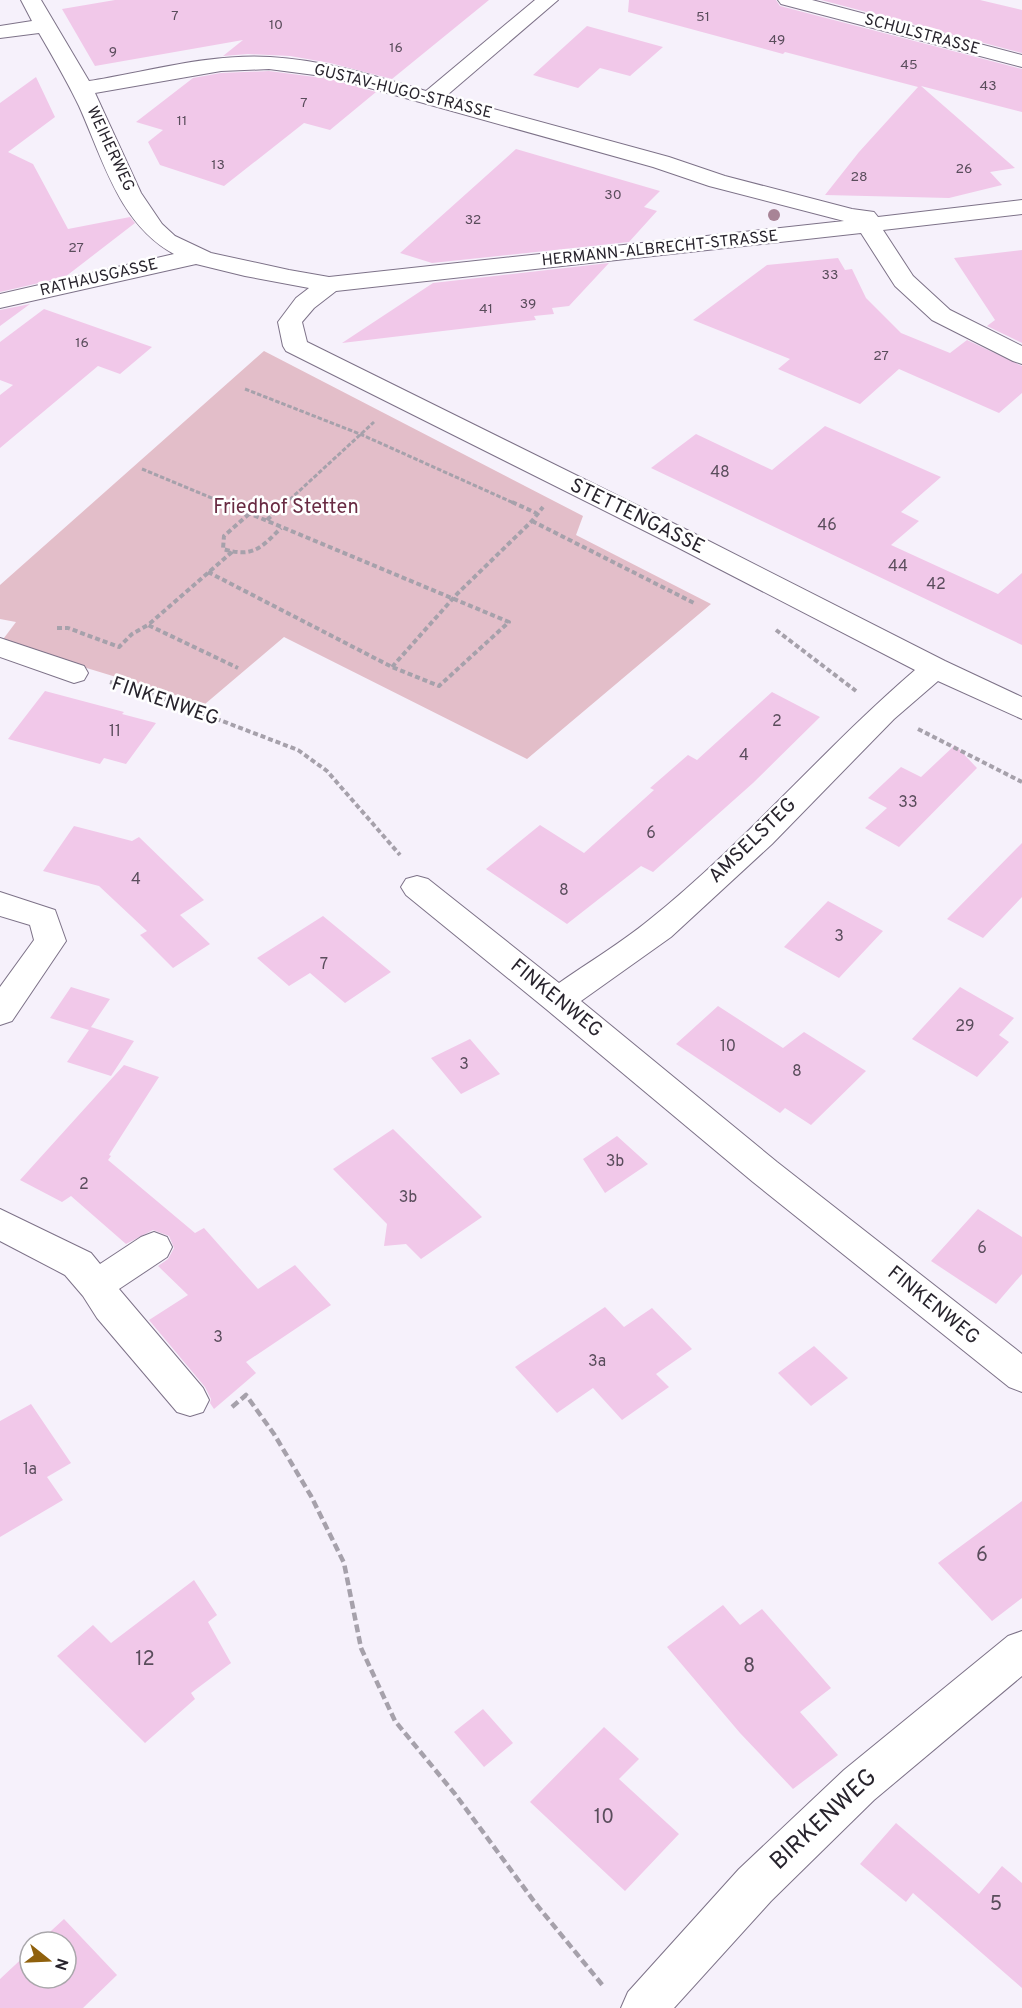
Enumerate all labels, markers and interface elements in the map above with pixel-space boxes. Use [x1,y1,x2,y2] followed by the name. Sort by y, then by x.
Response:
[171,8,179,25] house number: 7
[696,9,710,26] house number: 51
[862,10,982,60] street label: SCHULSTRASSE
[269,17,283,34] house number: 10
[769,32,785,49] house number: 49
[389,40,403,57] house number: 16
[109,44,117,61] house number: 9
[900,57,918,74] house number: 45
[312,60,494,124] street label: GUSTAV-HUGO-STRASSE
[979,78,997,95] house number: 43
[300,95,308,112] house number: 7
[82,103,138,195] street label: WEIHERWEG
[177,113,187,130] house number: 11
[211,157,225,174] house number: 13
[956,161,972,178] house number: 26
[850,169,868,186] house number: 28
[604,187,622,204] house number: 30
[465,212,481,229] house number: 32
[541,227,779,271] street label: HERMANN-ALBRECHT-STRASSE
[68,240,84,257] house number: 27
[38,255,160,301] street label: RATHAUSGASSE
[822,267,838,284] house number: 33
[520,296,536,313] house number: 39
[479,301,493,318] house number: 41
[75,335,89,352] house number: 16
[873,348,889,365] house number: 27
[710,463,730,483] house number: 48
[565,473,709,561] street label: STETTENGASSE
[213,495,359,521] park label: Friedhof Stetten
[817,516,837,536] house number: 46
[888,557,908,577] house number: 44
[926,575,946,595] house number: 42
[108,672,222,732] street label: FINKENWEG
[772,712,782,732] house number: 2
[109,722,121,742] house number: 11
[739,746,749,766] house number: 4
[704,793,802,889] street label: AMSELSTEG
[898,793,918,813] house number: 33
[646,824,656,844] house number: 6
[131,870,141,890] house number: 4
[559,881,569,901] house number: 8
[834,927,844,947] house number: 3
[504,954,608,1044] street label: FINKENWEG
[320,955,328,975] house number: 7
[955,1017,975,1037] house number: 29
[720,1037,736,1057] house number: 10
[459,1055,469,1075] house number: 3
[792,1062,802,1082] house number: 8
[606,1152,624,1172] house number: 3b
[79,1175,89,1195] house number: 2
[399,1188,417,1208] house number: 3b
[977,1239,987,1259] house number: 6
[881,1261,985,1351] street label: FINKENWEG
[213,1328,223,1348] house number: 3
[588,1352,606,1372] house number: 3a
[23,1460,37,1480] house number: 1a
[976,1543,988,1569] house number: 6
[135,1647,155,1673] house number: 12
[743,1654,755,1680] house number: 8
[764,1763,884,1877] street label: BIRKENWEG
[594,1805,614,1831] house number: 10
[990,1892,1002,1918] house number: 5
[18,1930,78,1990] north arrow
[49,1955,72,1973] text: N

